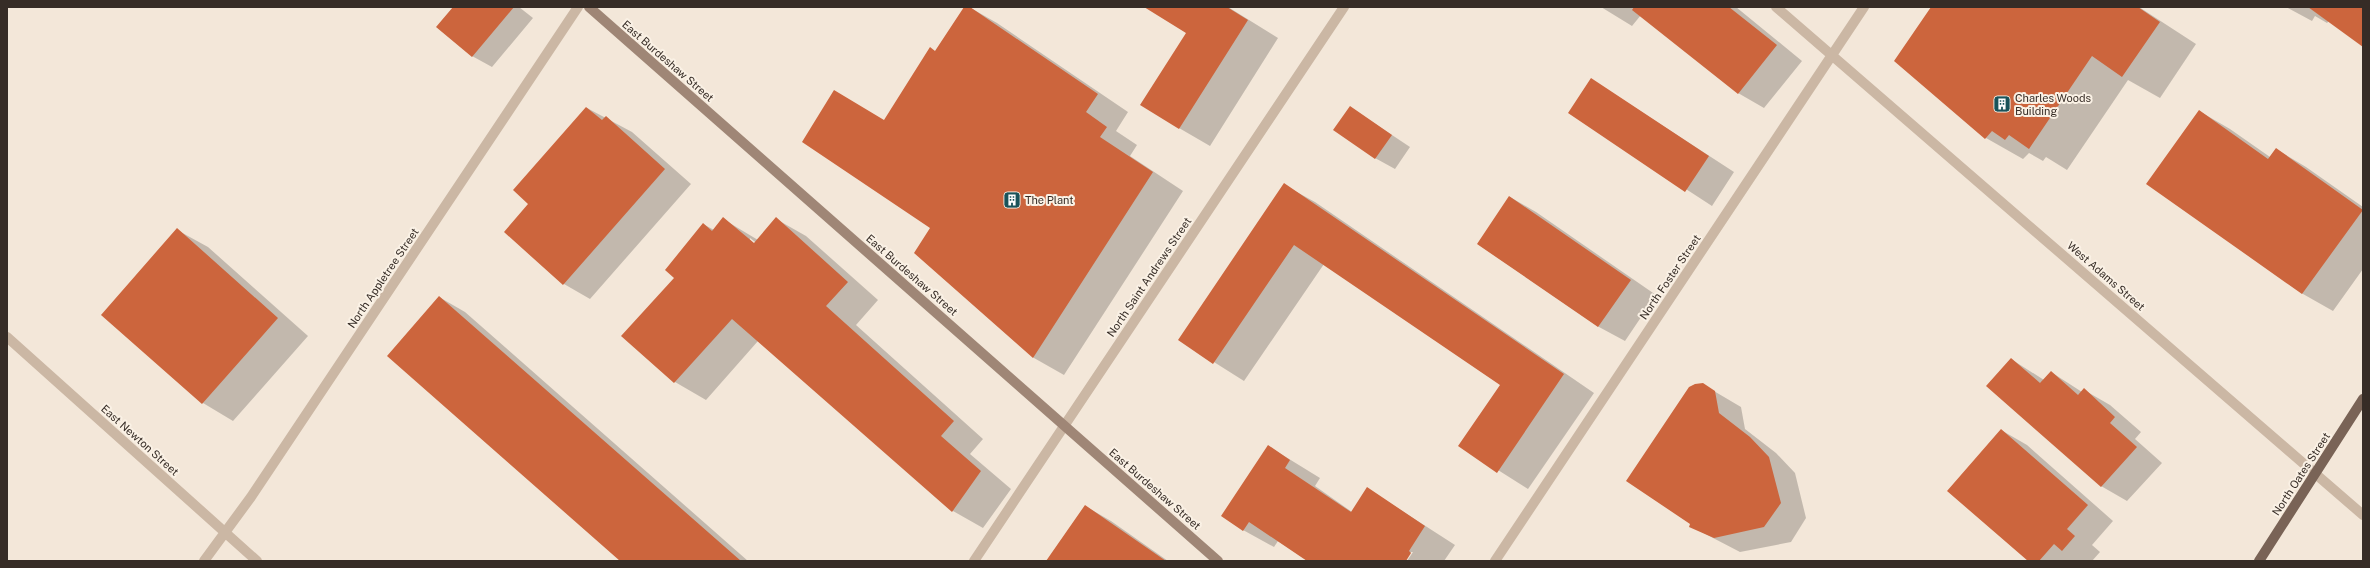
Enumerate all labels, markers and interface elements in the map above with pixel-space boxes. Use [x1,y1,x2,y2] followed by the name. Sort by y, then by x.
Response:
[620,18,716,104] street label: East Burdeshaw Street
[2015,92,2091,117] place label: Charles Woods Building
[1992,94,2012,114] building icon: Charles Woods Building
[1002,190,1022,210] building icon: The Plant
[1025,194,1073,206] place label: The Plant
[1105,215,1193,339] street label: North Saint Andrews Street
[345,226,421,330] street label: North Appletree Street
[864,232,960,318] street label: East Burdeshaw Street
[1637,232,1703,322] street label: North Foster Street
[2065,239,2147,313] street label: West Adams Street
[99,402,181,478] street label: East Newton Street
[2270,430,2332,518] street label: North Oates Street
[1107,446,1203,532] street label: East Burdeshaw Street

